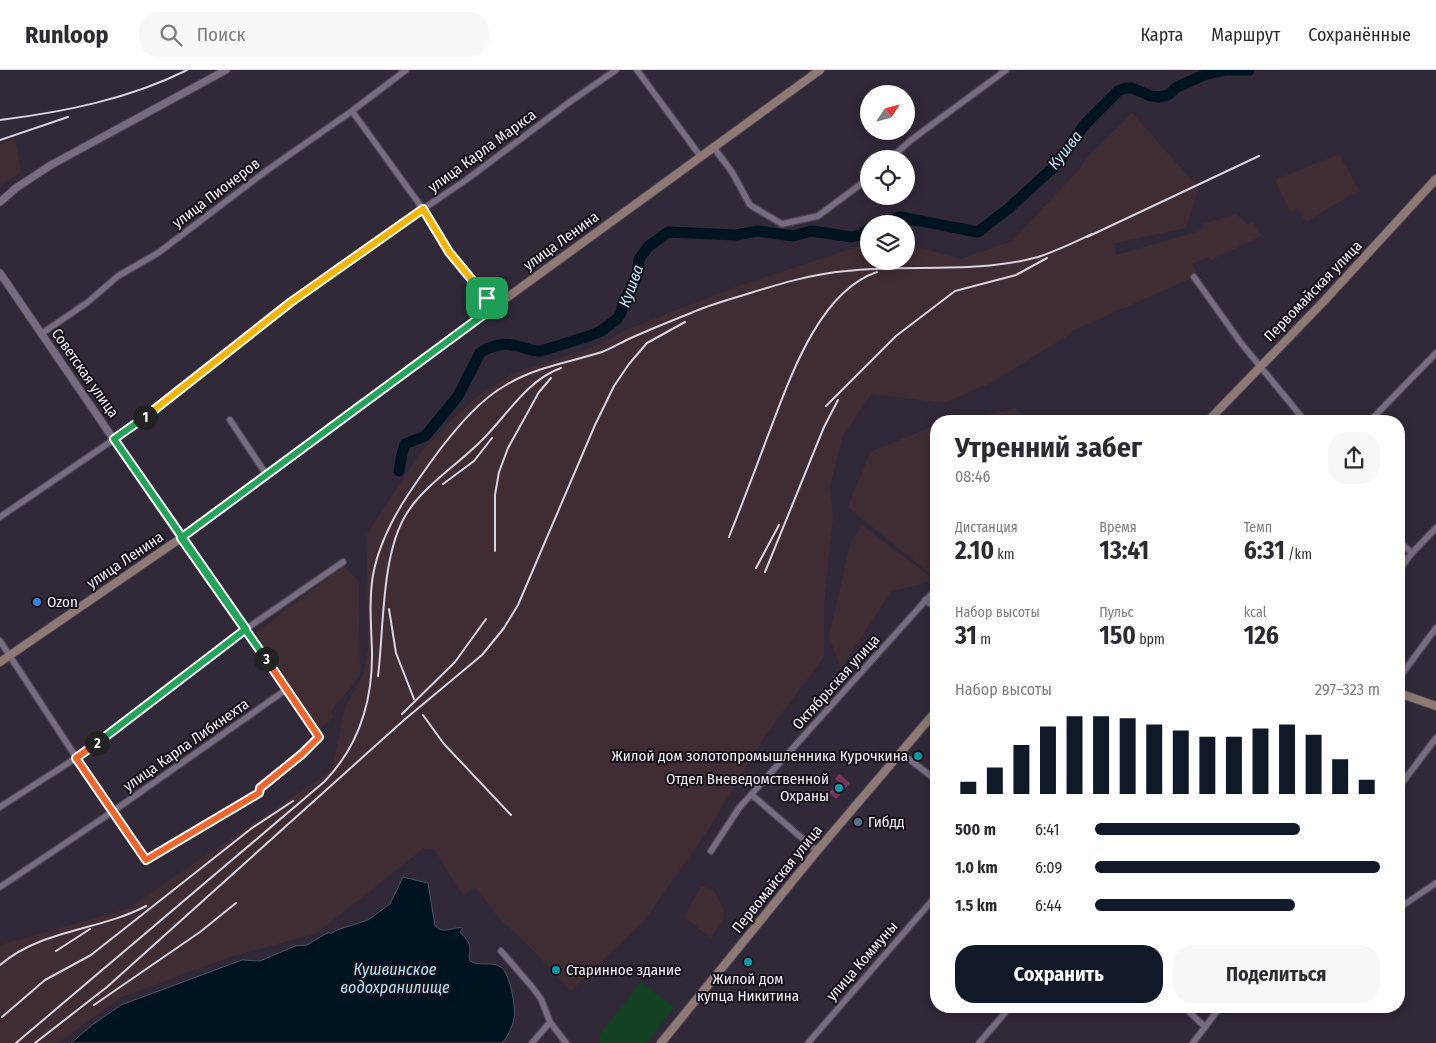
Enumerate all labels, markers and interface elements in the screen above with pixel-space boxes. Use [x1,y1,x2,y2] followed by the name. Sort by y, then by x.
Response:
[139,12,489,57] search box
[25,21,109,49] text: Runloop
[157,21,185,49] icon: search
[197,23,245,46] text: Поиск
[1140,24,1183,46] text: Карта
[1211,24,1280,46] text: Маршрут
[1308,24,1411,46] text: Сохранённые
[860,85,915,140] north arrow
[860,85,915,270] map controls
[424,106,540,196] street label: улица Карла Маркса
[1044,127,1086,173] water label: Кушва
[860,150,915,205] button: locate
[169,154,263,232] street label: улица Пионеров
[520,208,602,274] street label: улица Ленина
[860,215,915,270] button: layers
[1260,237,1366,345] street label: Первомайская улица
[615,262,647,310] water label: Кушва
[466,277,508,319] pin
[473,284,501,312] icon: arrive
[48,325,122,421] street label: Советская улица
[132,404,158,430] pin: 1
[143,409,148,426] text: 1
[955,431,1142,464] text: Утренний забег
[1328,432,1380,484] button: share
[955,467,990,486] text: 08:46
[955,519,1018,536] text: Дистанция
[1099,519,1137,536] text: Время
[1244,519,1272,536] text: Темп
[83,528,167,592] street label: улица Ленина
[955,536,994,566] text: 2.10
[1099,536,1149,566] text: 13:41
[1244,536,1285,566] text: 6:31
[994,546,1015,563] text: km
[1285,546,1312,563] text: /km
[47,593,78,611] place label: Ozon
[31,596,43,608] marker: Ozon
[955,604,1040,621] text: Набор высоты
[1099,604,1134,621] text: Пульс
[1244,604,1266,621] text: kcal
[955,621,977,651] text: 31
[1099,621,1136,651] text: 150
[1244,621,1279,651] text: 126
[789,631,883,733] street label: Октябрьская улица
[977,631,991,648] text: m
[1136,631,1165,648] text: bpm
[254,646,278,672] pin: 3
[263,651,270,668] text: 3
[955,680,1052,699] text: Набор высоты
[1315,680,1380,699] text: 297–323 m
[120,695,252,795] street label: улица Карла Либкнехта
[84,730,110,756] pin: 2
[94,735,101,752] text: 2
[612,747,908,765] place label: Жилой дом золотопромышленника Курочкина
[912,750,924,762] marker: Жилой дом золотопромышленника Курочкина
[666,770,829,805] place label: Отдел Вневедомственной Охраны
[833,782,845,794] marker: Отдел Вневедомственной Охраны
[868,813,905,831] place label: Гибдд
[852,816,864,828] marker: Гибдд
[955,820,996,839] text: 500 m
[1035,820,1059,839] text: 6:41
[728,821,826,937] street label: Первомайская улица
[955,858,998,877] text: 1.0 km
[1035,858,1062,877] text: 6:09
[955,896,997,915] text: 1.5 km
[1035,896,1062,915] text: 6:44
[823,917,901,1005] street label: улица Коммуны
[955,945,1163,1003] button: Сохранить
[1173,945,1380,1003] button: Поделиться
[742,956,754,968] marker: Жилой дом купца Никитина
[340,960,450,997] water label: Кушвинское водохранилище
[566,961,682,979] place label: Старинное здание
[550,964,562,976] marker: Старинное здание
[697,970,799,1005] place label: Жилой дом купца Никитина

